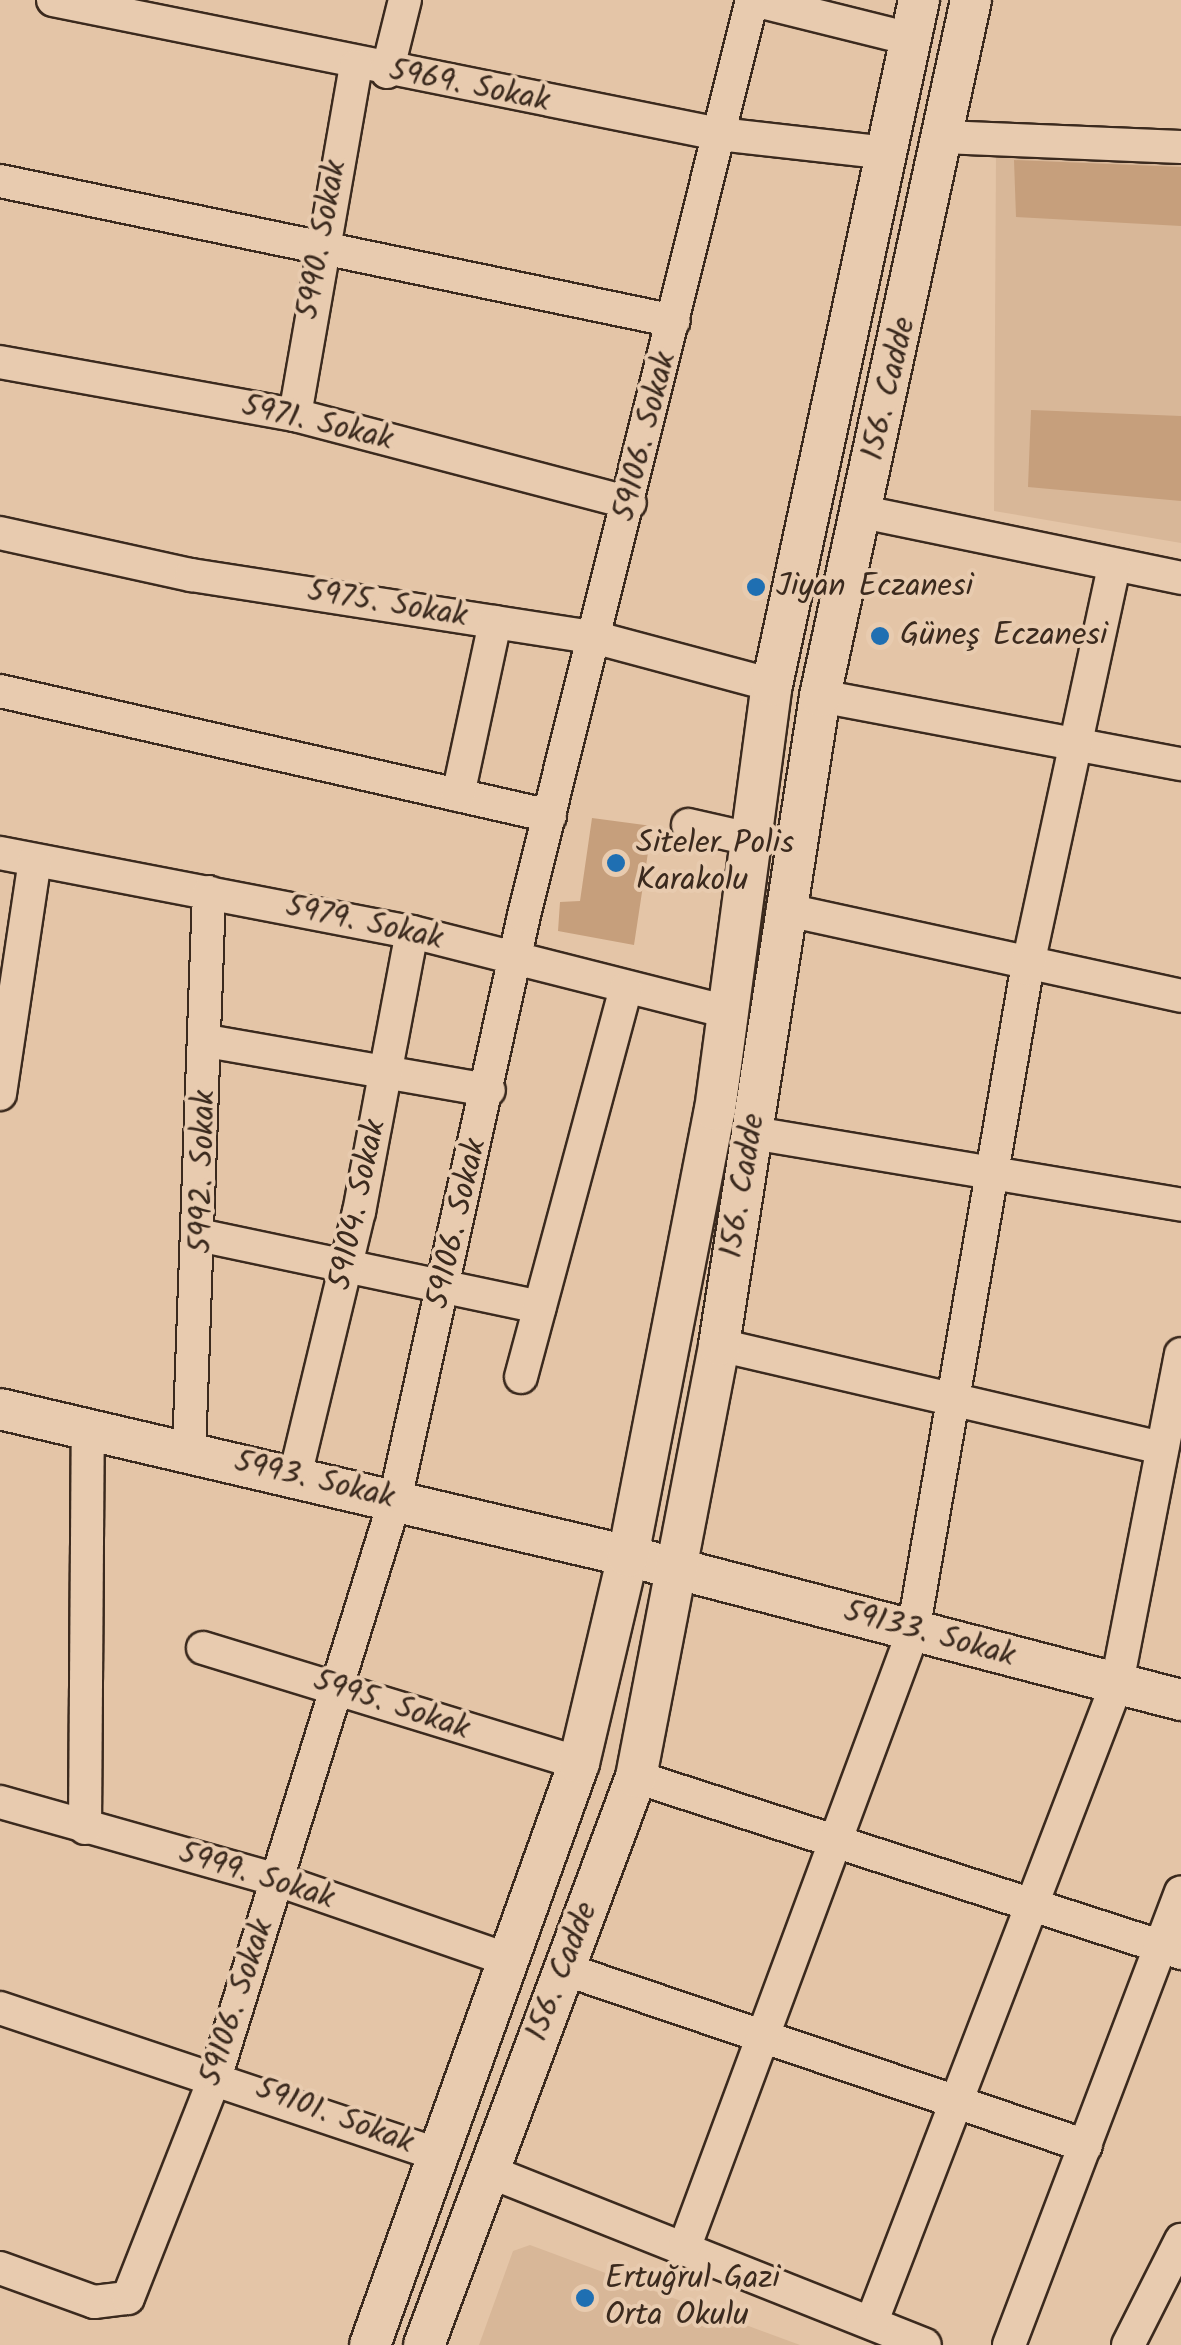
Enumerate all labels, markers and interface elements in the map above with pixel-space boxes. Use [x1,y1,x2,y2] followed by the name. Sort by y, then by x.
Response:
[385,53,553,121] street label: 5969. Sokak
[290,157,356,323] street label: 5990. Sokak
[855,314,925,464] street label: 156. Cadde
[606,348,686,526] street label: 59106. Sokak
[237,388,397,460] street label: 5971. Sokak
[776,568,973,606] place label: Jiyan Eczanesi
[304,573,470,637] street label: 5975. Sokak
[745,576,767,598] marker: Jiyan Eczanesi
[900,617,1108,655] place label: Güneş Eczanesi
[869,625,891,647] marker: Güneş Eczanesi
[636,826,794,901] place label: Siteler Polis Karakolu
[605,852,627,874] marker: Siteler Polis Karakolu
[282,889,446,959] street label: 5979. Sokak
[183,1090,225,1254] street label: 5992. Sokak
[714,1111,774,1261] street label: 156. Cadde
[322,1116,396,1294] street label: 59104. Sokak
[420,1135,496,1313] street label: 59106. Sokak
[230,1444,398,1518] street label: 5993. Sokak
[839,1594,1019,1676] street label: 59133. Sokak
[308,1663,474,1749] street label: 5995. Sokak
[173,1835,339,1919] street label: 5999. Sokak
[519,1897,607,2047] street label: 156. Cadde
[193,1915,283,2091] street label: 59106. Sokak
[250,2071,418,2163] street label: 59101. Sokak
[605,2261,780,2336] place label: Ertuğrul Gazi Orta Okulu
[574,2287,596,2309] marker: Ertuğrul Gazi Orta Okulu

